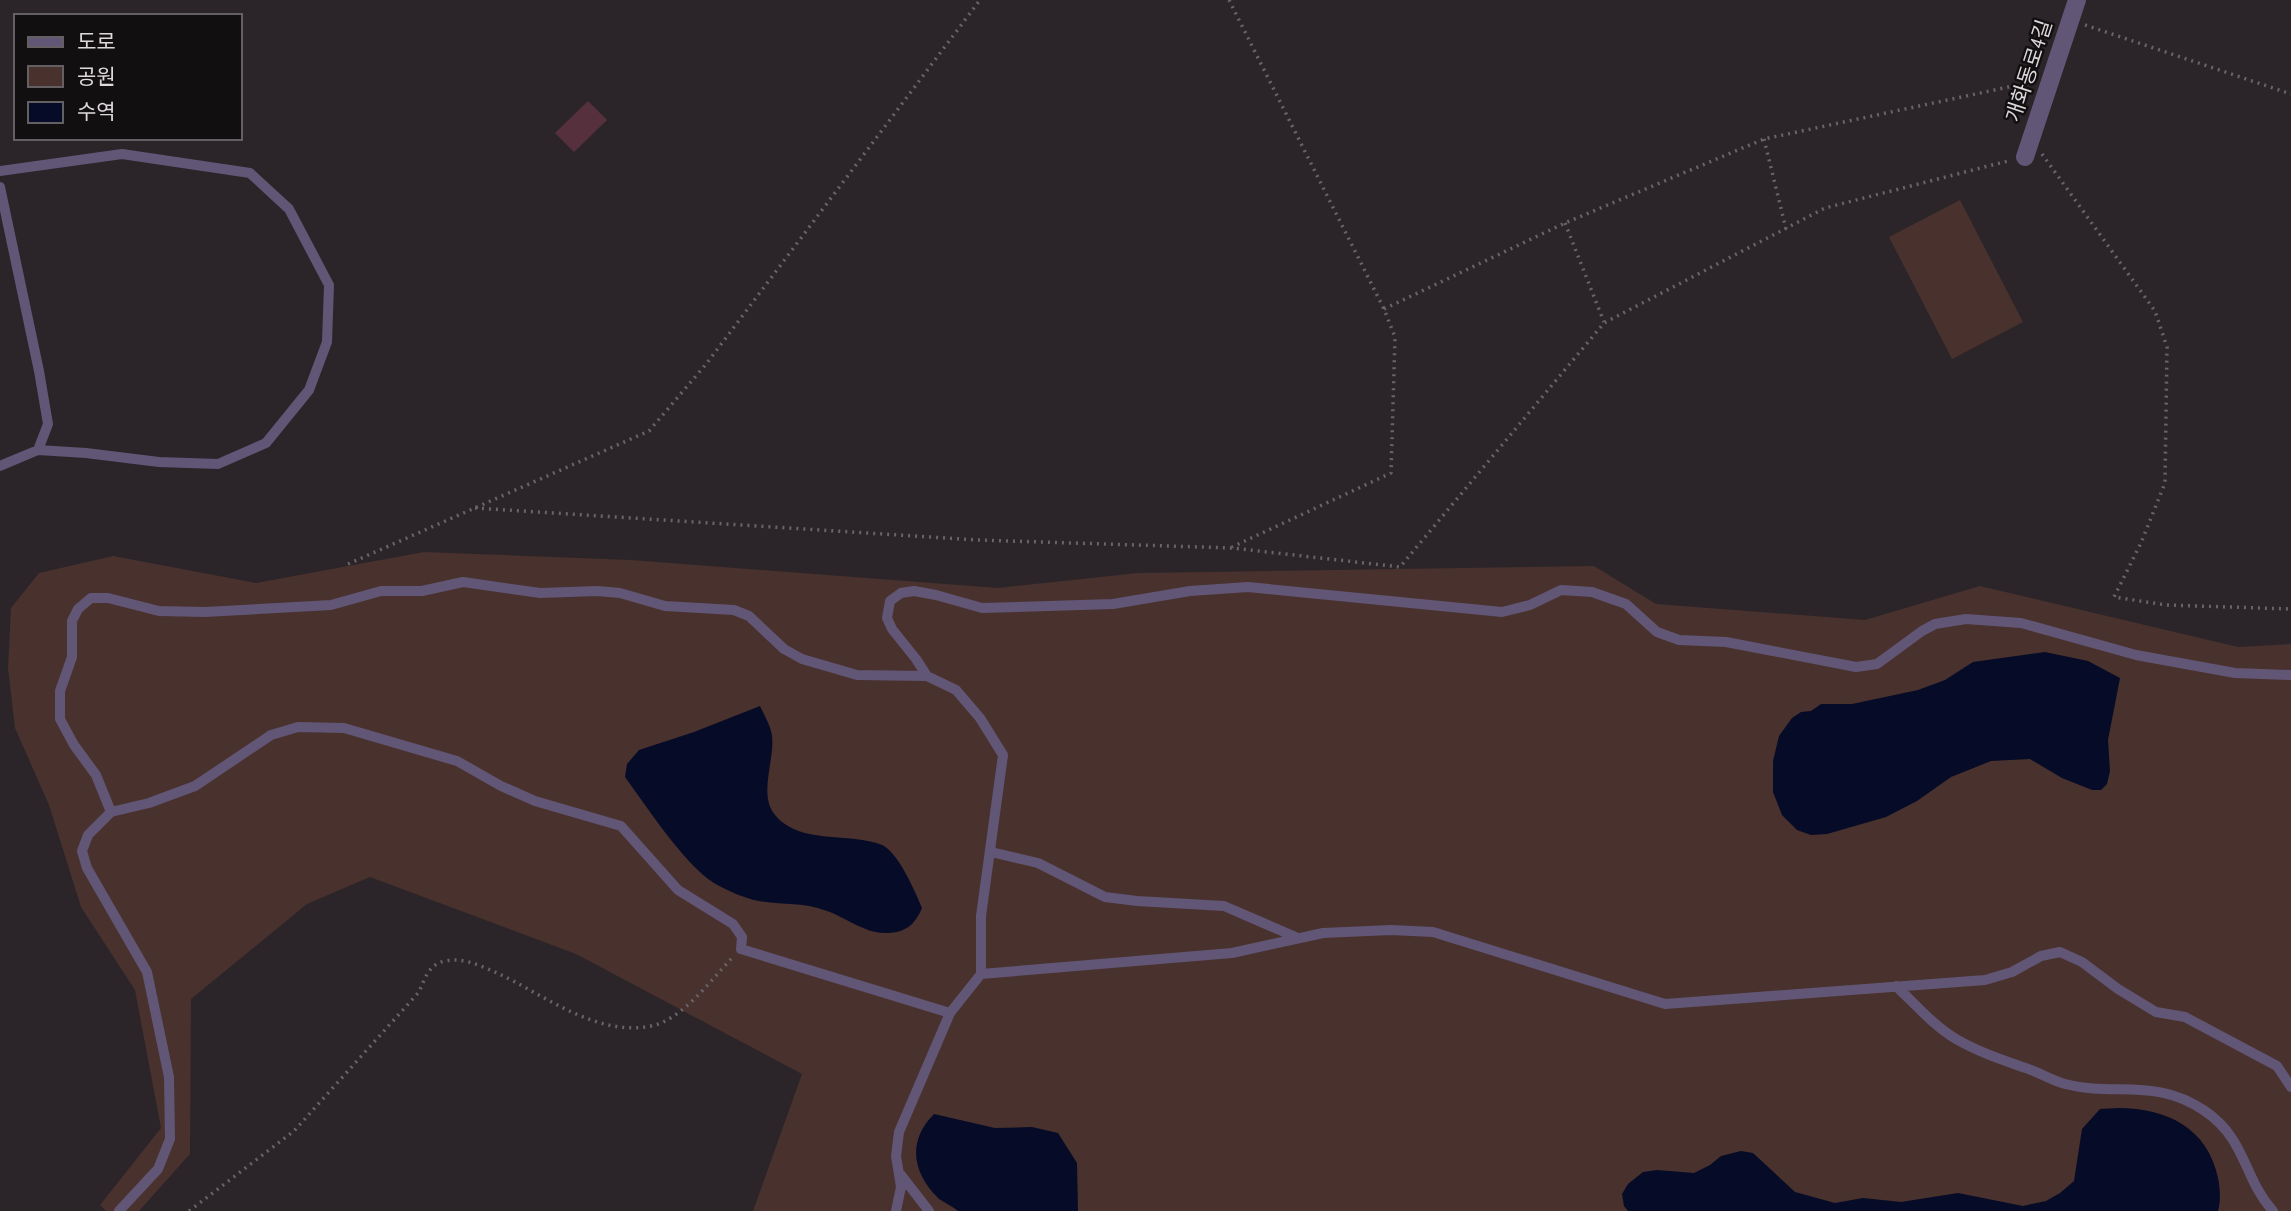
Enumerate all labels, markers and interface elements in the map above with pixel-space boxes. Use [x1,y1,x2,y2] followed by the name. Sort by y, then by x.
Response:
[14,14,242,140] legend
[1999,16,2058,125] street label: 개화동로4길
[77,28,116,55] text: 도로
[77,63,116,90] text: 공원
[77,98,116,125] text: 수역

